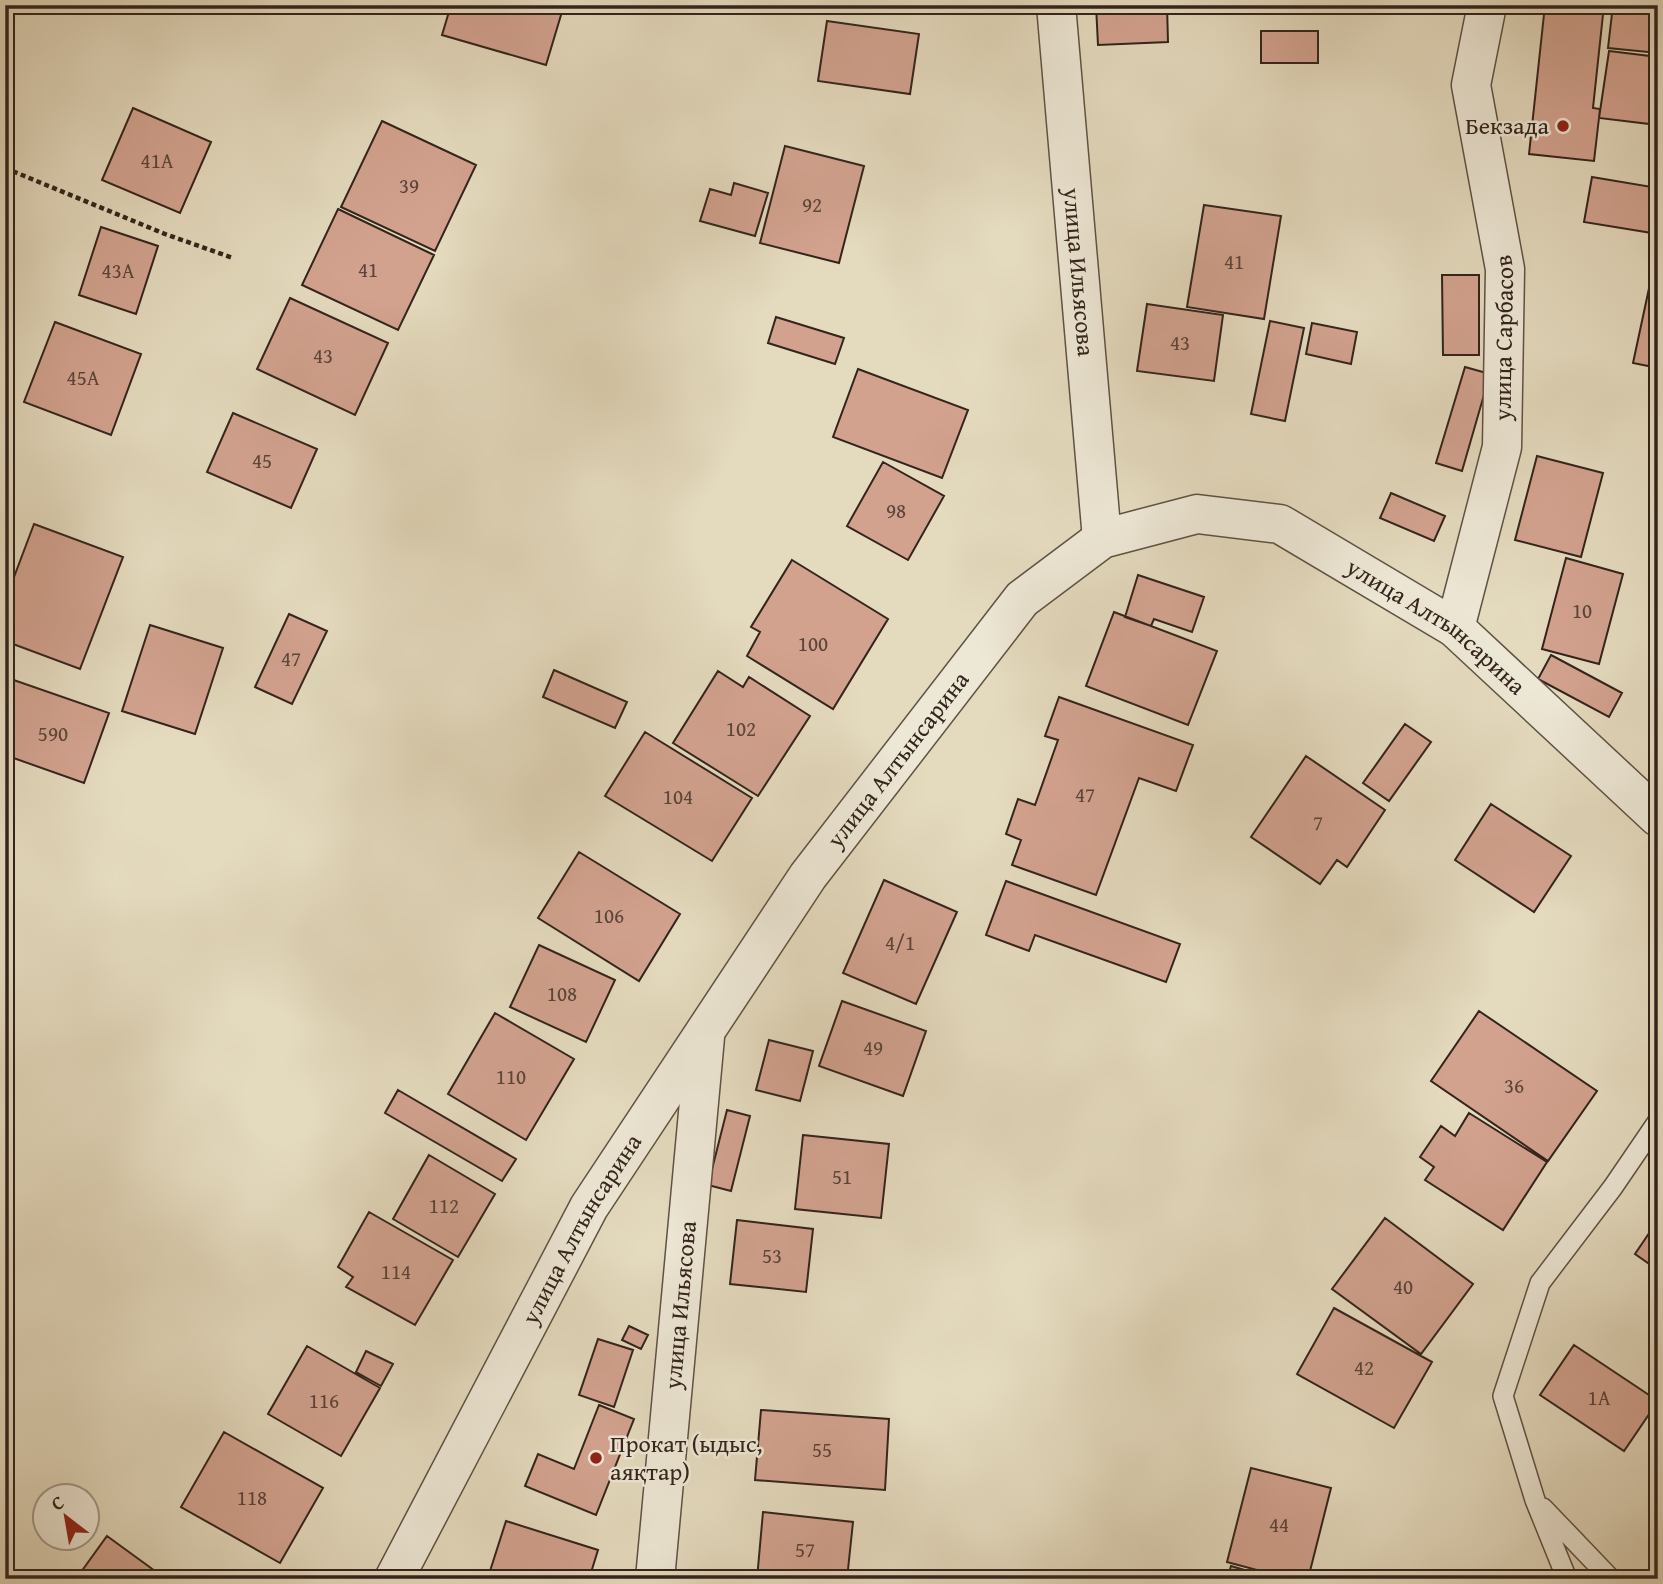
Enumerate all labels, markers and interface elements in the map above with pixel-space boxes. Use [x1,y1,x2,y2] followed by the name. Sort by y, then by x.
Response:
[1465,108,1550,143] place label: Бекзада
[1555,118,1571,134] marker: Бекзада
[141,145,174,176] house number: 41А
[399,170,419,201] house number: 39
[1055,185,1104,358] street label: улица Ильясова
[802,189,822,220] house number: 92
[1224,246,1244,277] house number: 41
[1484,252,1522,422] street label: улица Сарбасов
[358,254,378,285] house number: 41
[102,255,135,286] house number: 43А
[1170,327,1190,358] house number: 43
[313,340,333,371] house number: 43
[67,362,100,393] house number: 45А
[252,445,272,476] house number: 45
[886,495,906,526] house number: 98
[1339,549,1534,703] street label: улица Алтынсарина
[1572,595,1592,626] house number: 10
[798,628,828,659] house number: 100
[281,643,301,674] house number: 47
[817,663,977,856] street label: улица Алтынсарина
[726,713,756,744] house number: 102
[38,718,68,749] house number: 590
[1075,779,1095,810] house number: 47
[663,781,693,812] house number: 104
[1313,807,1323,838] house number: 7
[594,900,624,931] house number: 106
[885,927,915,958] house number: 4/1
[547,978,577,1009] house number: 108
[863,1032,883,1063] house number: 49
[496,1061,526,1092] house number: 110
[1504,1070,1524,1101] house number: 36
[512,1126,650,1331] street label: улица Алтынсарина
[832,1161,852,1192] house number: 51
[429,1190,459,1221] house number: 112
[654,1219,705,1392] street label: улица Ильясова
[762,1240,782,1271] house number: 53
[381,1256,411,1287] house number: 114
[1393,1271,1413,1302] house number: 40
[1354,1352,1374,1383] house number: 42
[1588,1382,1611,1413] house number: 1А
[309,1385,339,1416] house number: 116
[610,1426,762,1489] place label: Прокат (ыдыс, аяқтар)
[812,1434,832,1465] house number: 55
[588,1450,604,1466] marker: Прокат (ыдыс, аяқтар)
[32,1482,102,1552] north arrow
[237,1482,267,1513] house number: 118
[45,1488,69,1517] text: С
[1269,1509,1289,1540] house number: 44
[795,1534,815,1565] house number: 57

